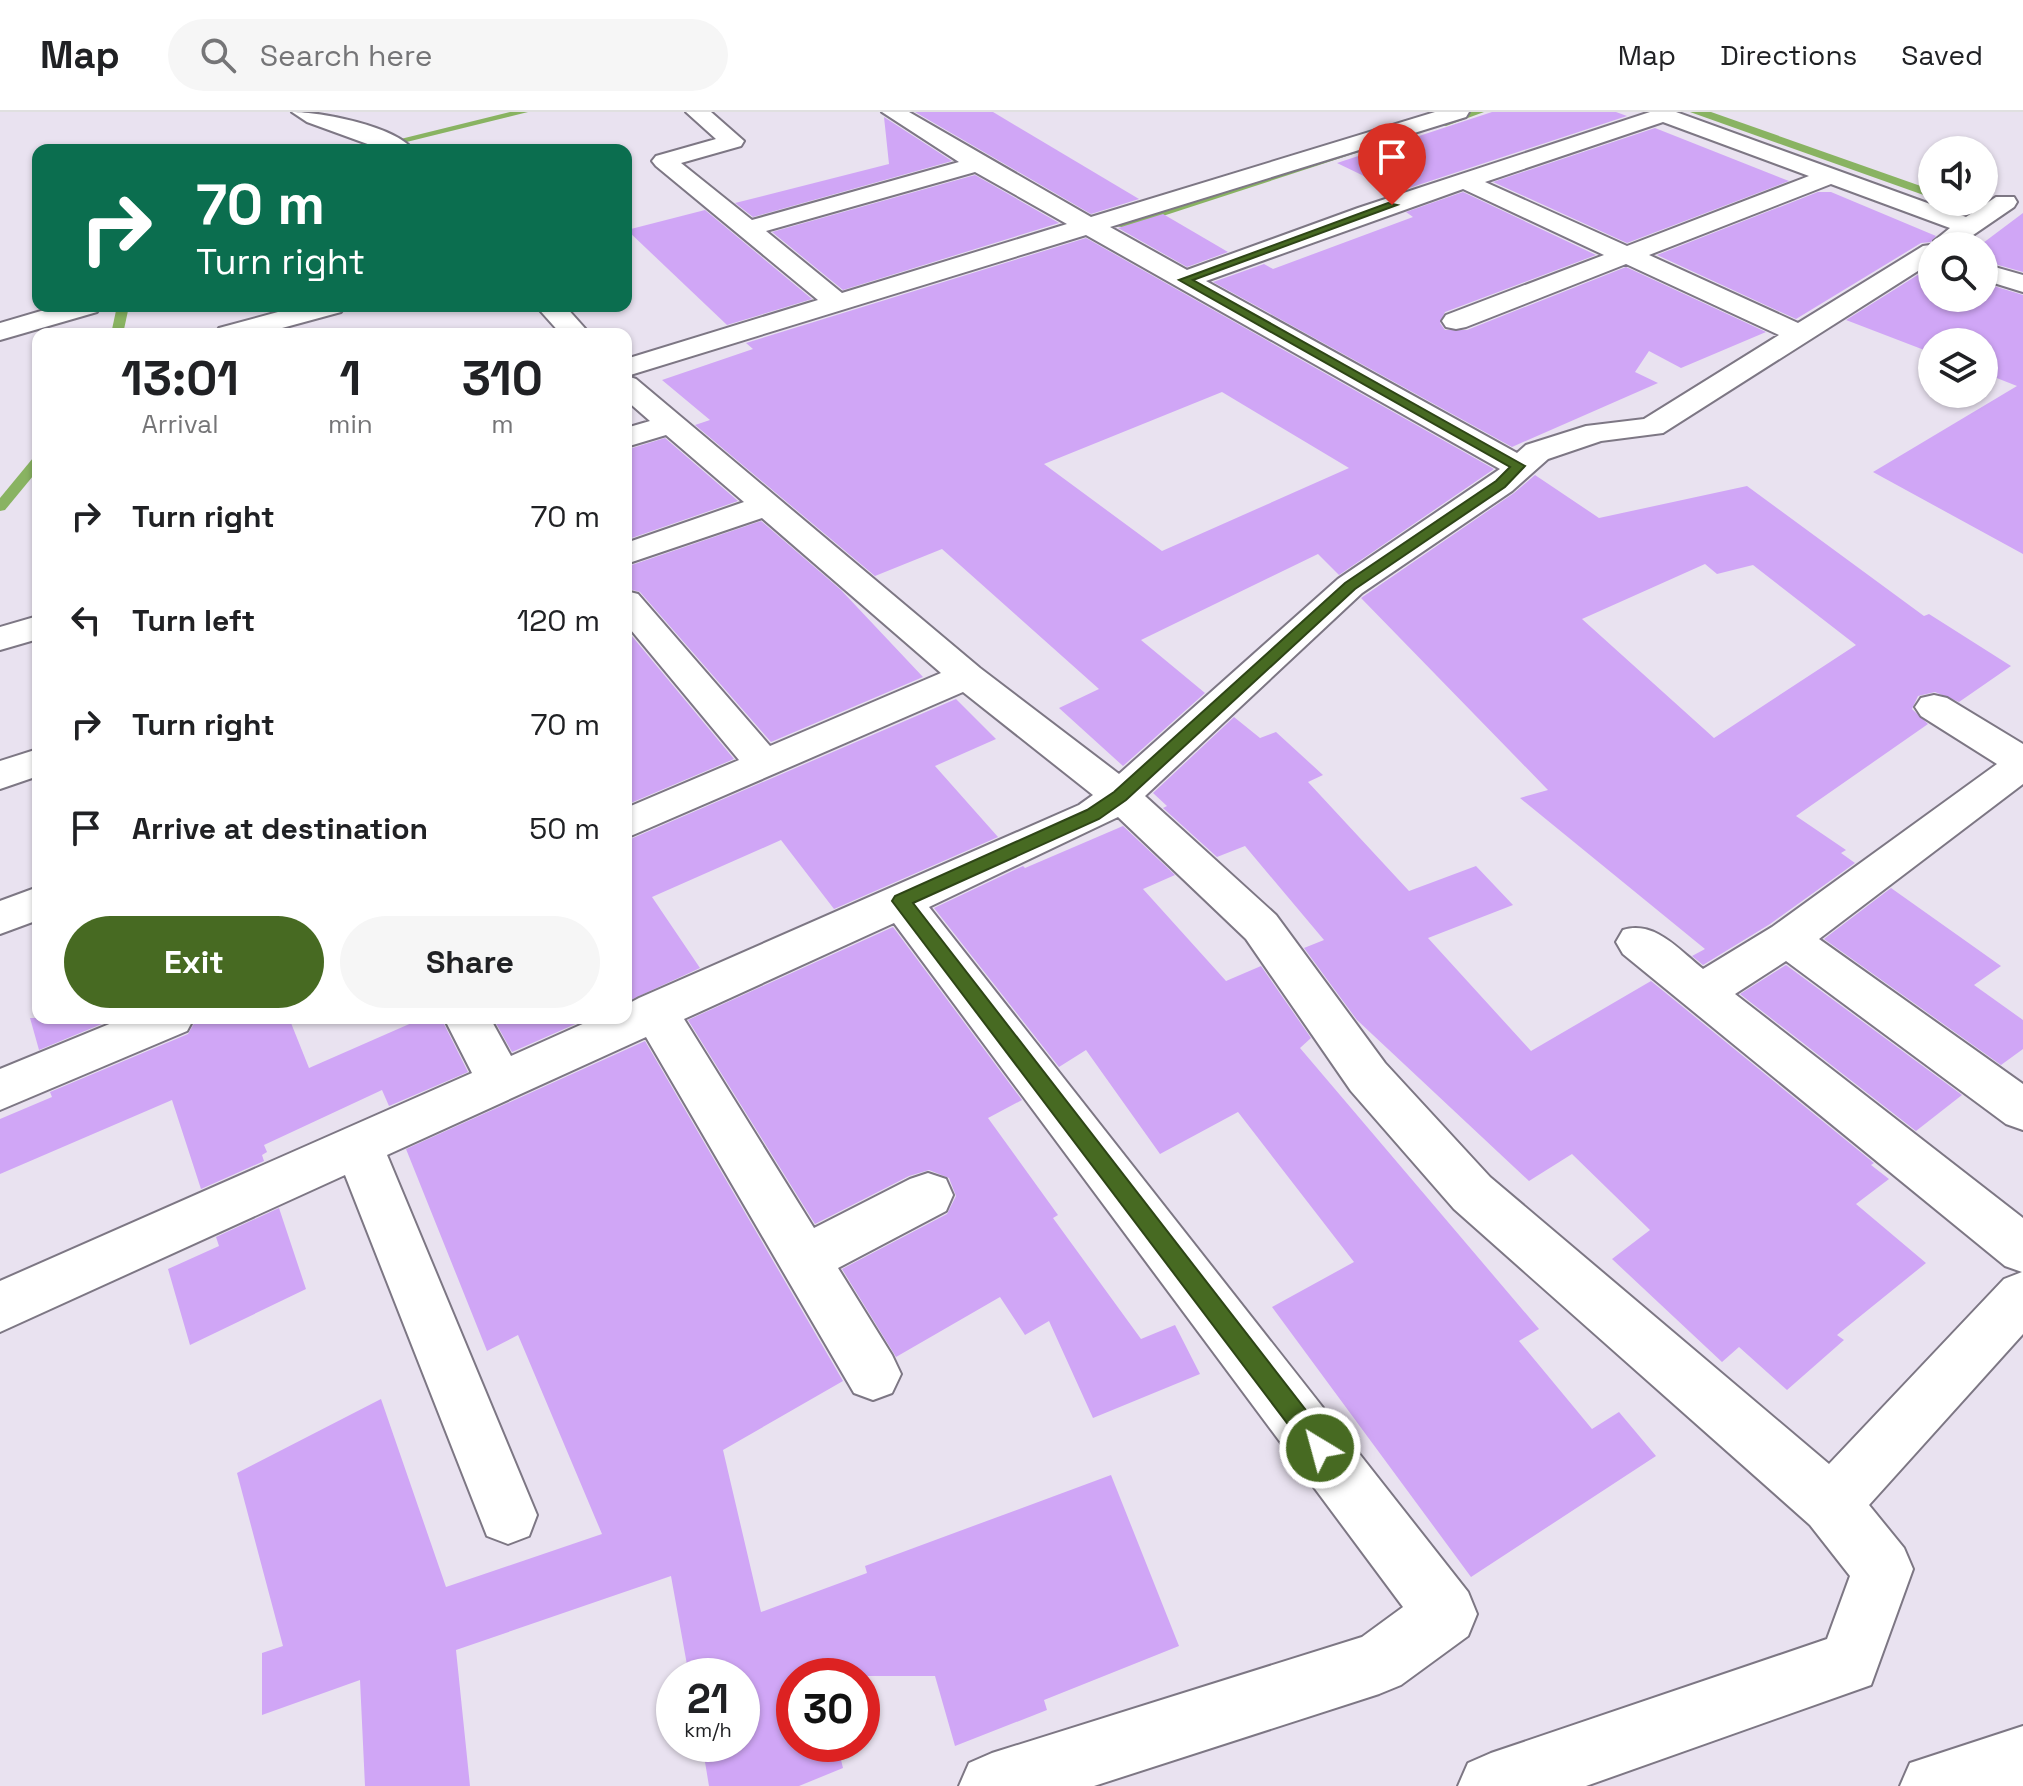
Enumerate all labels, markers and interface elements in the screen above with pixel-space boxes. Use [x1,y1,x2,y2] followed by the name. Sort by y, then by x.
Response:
[168,19,728,91] search box
[40,31,120,79] text: Map
[196,33,240,77] icon: search
[260,36,433,75] text: Search here
[1618,37,1676,73] text: Map
[1720,37,1857,73] text: Directions
[1901,37,1983,73] text: Saved
[1358,123,1426,205] pin
[1370,135,1414,179] icon: arrive
[1918,136,1998,408] map controls
[1918,136,1998,216] button: sound
[196,169,325,240] text: 70 m
[64,176,168,280] icon: right
[1918,232,1998,312] button: search
[196,239,365,285] text: Turn right
[1918,328,1998,408] button: layers
[121,348,239,409] text: 13:01
[340,348,361,409] text: 1
[462,348,543,409] text: 310
[141,407,219,441] text: Arrival
[328,407,373,441] text: min
[491,407,514,441] text: m
[64,494,108,538] icon: right
[132,497,275,536] text: Turn right
[531,497,600,536] text: 70 m
[64,598,108,642] icon: left
[132,601,255,640] text: Turn left
[517,601,600,640] text: 120 m
[64,702,108,746] icon: right
[132,705,275,744] text: Turn right
[531,705,600,744] text: 70 m
[64,806,108,850] icon: arrive
[132,809,428,848] text: Arrive at destination
[529,809,600,848] text: 50 m
[64,916,324,1008] button: Exit
[340,916,600,1008] button: Share
[1278,1406,1362,1490] position arrow
[776,1658,880,1762] speed limit sign: 30
[687,1674,729,1725] text: 21
[684,1717,732,1743] text: km/h

